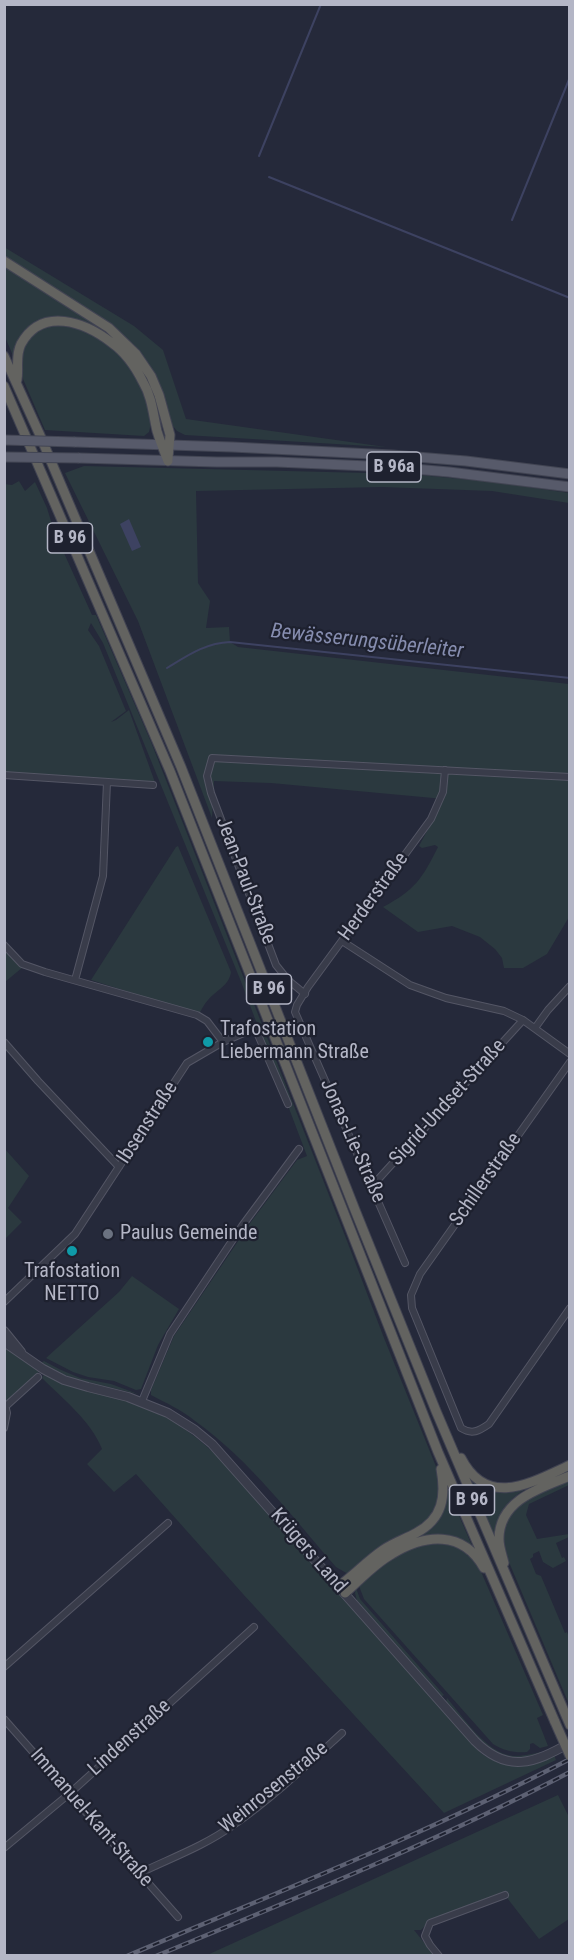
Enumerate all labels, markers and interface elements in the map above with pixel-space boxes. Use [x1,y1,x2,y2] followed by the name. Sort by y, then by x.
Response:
[367,452,421,482] road number: B 96a
[48,523,92,553] road number: B 96
[270,619,464,665] water label: Bewässerungsüberleiter
[210,814,280,948] street label: Jean-Paul-Straße
[334,848,414,946] street label: Herderstraße
[246,974,292,1004] road number: B 96
[220,1018,369,1065] place label: Trafostation Liebermann Straße
[201,1035,215,1049] marker: Trafostation Liebermann Straße
[385,1035,511,1171] street label: Sigrid-Undset-Straße
[314,1075,390,1207] street label: Jonas-Lie-Straße
[113,1077,183,1169] street label: Ibsenstraße
[445,1129,527,1231] street label: Schillerstraße
[120,1222,257,1246] place label: Paulus Gemeinde
[101,1227,115,1241] marker: Paulus Gemeinde
[65,1244,79,1258] marker: Trafostation NETTO
[24,1260,120,1307] place label: Trafostation NETTO
[450,1485,494,1515] road number: B 96
[265,1504,351,1598] street label: Krügers Land
[84,1695,176,1781] street label: Lindenstraße
[215,1737,333,1839] street label: Weinrosenstraße
[24,1744,158,1892] street label: Immanuel-Kant-Straße

